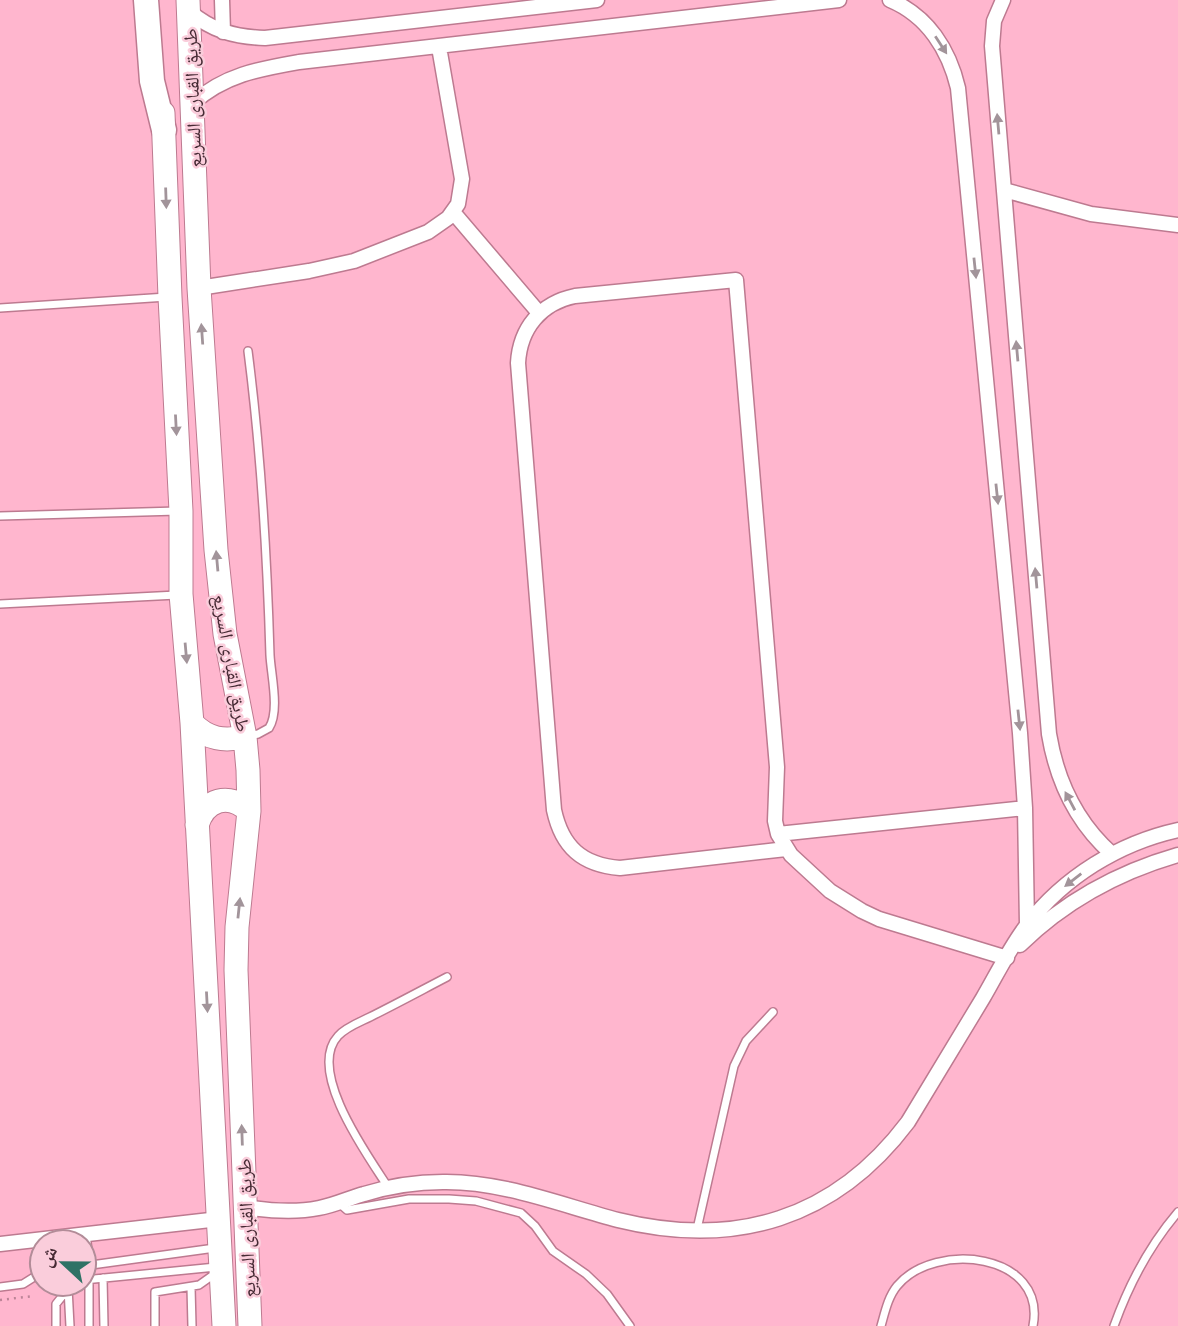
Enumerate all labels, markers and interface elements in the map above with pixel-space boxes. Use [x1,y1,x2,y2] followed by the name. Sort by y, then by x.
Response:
[180,28,207,168] street label: طريق القبارى السريع
[934,35,947,54] one-way arrow
[992,113,1003,135] one-way arrow
[161,187,172,209] one-way arrow
[969,257,980,279] one-way arrow
[197,323,208,345] one-way arrow
[1011,340,1022,362] one-way arrow
[171,415,182,437] one-way arrow
[992,483,1003,505] one-way arrow
[211,550,222,572] one-way arrow
[1030,566,1041,588] one-way arrow
[207,593,254,734] street label: طريق القبارى السريع
[181,642,192,664] one-way arrow
[1014,710,1025,732] one-way arrow
[1065,791,1076,811] one-way arrow
[1064,872,1082,886] one-way arrow
[234,897,245,919] one-way arrow
[202,991,213,1013] one-way arrow
[237,1124,248,1146] one-way arrow
[234,1158,261,1298] street label: طريق القبارى السريع
[28,1228,98,1298] north arrow
[34,1244,62,1270] text: ش

